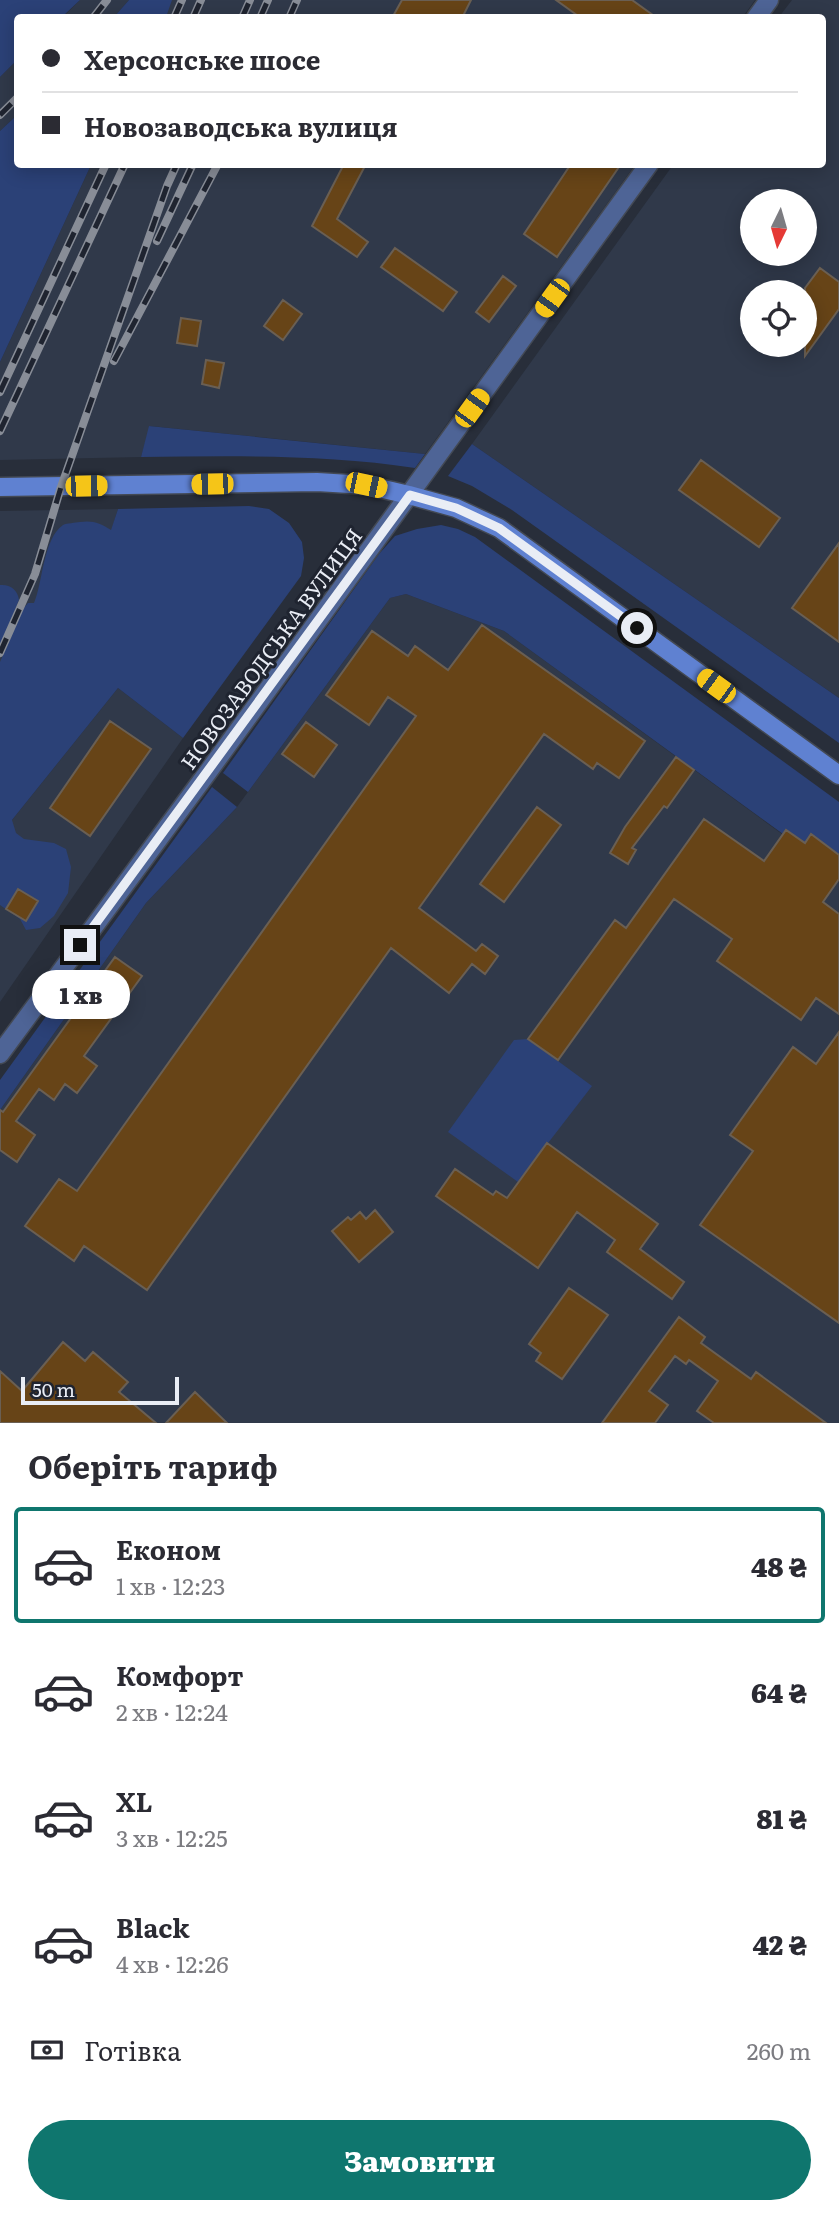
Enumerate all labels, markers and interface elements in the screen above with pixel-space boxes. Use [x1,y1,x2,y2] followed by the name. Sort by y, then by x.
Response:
[84,39,320,78] text: Херсонське шосе
[84,106,398,145] text: Новозаводська вулиця
[740,189,817,266] north arrow
[740,189,817,357] map controls
[532,275,573,321] car
[740,280,817,357] button: locate
[452,385,493,431] car
[344,470,389,500] car
[191,473,234,495] car
[65,475,108,497] car
[172,521,368,775] street label: НОВОЗАВОДСЬКА ВУЛИЦЯ
[621,612,653,644] route start
[693,665,740,707] car
[64,929,96,961] route end
[31,970,129,1018] callout: 1 хв
[60,977,102,1011] text: 1 хв
[21,1374,178,1406] scale bar
[32,1375,75,1403] text: 50 m
[28,1441,278,1489] text: Оберіть тариф
[116,1529,221,1568] text: Економ
[32,1534,95,1597] icon: car
[751,1546,807,1585] text: 48 ₴
[116,1568,225,1602] text: 1 хв · 12:23
[116,1655,243,1694] text: Комфорт
[32,1660,95,1723] icon: car
[751,1672,807,1711] text: 64 ₴
[116,1694,228,1728] text: 2 хв · 12:24
[116,1781,153,1820] text: XL
[32,1786,95,1849] icon: car
[757,1798,807,1837] text: 81 ₴
[116,1820,228,1854] text: 3 хв · 12:25
[116,1907,190,1946] text: Black
[32,1912,95,1975] icon: car
[752,1924,807,1963] text: 42 ₴
[116,1946,229,1980] text: 4 хв · 12:26
[84,2030,181,2069] text: Готівка
[28,2031,66,2069] icon: cash
[747,2033,811,2067] text: 260 m
[28,2120,811,2200] button: Замовити

